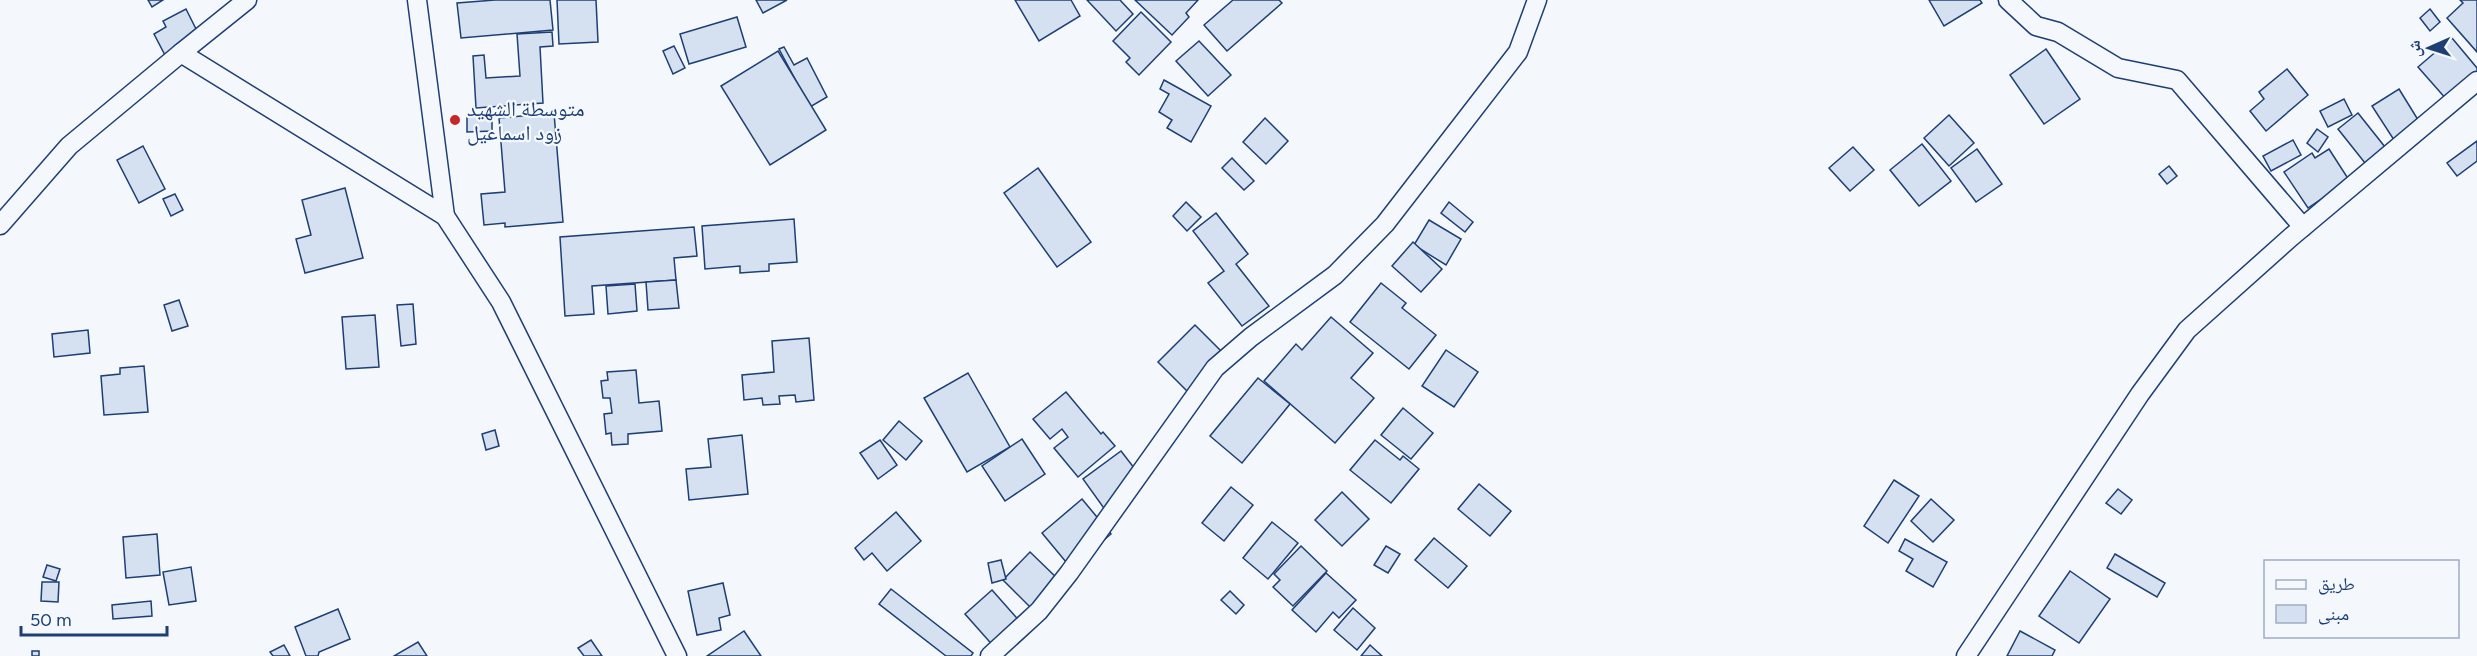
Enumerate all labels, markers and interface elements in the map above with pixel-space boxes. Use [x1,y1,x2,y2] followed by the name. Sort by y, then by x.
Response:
[2399,18,2459,78] north arrow
[2405,40,2424,58] text: ش
[467,96,585,146] place label: متوسطة الشهيد زود اسماعيل
[448,113,462,127] marker: متوسطة الشهيد زود اسماعيل
[2264,560,2459,638] legend
[2318,573,2355,595] text: طريق
[21,599,166,637] scale bar
[2318,603,2349,625] text: مبنى
[30,609,72,631] text: 50 m

